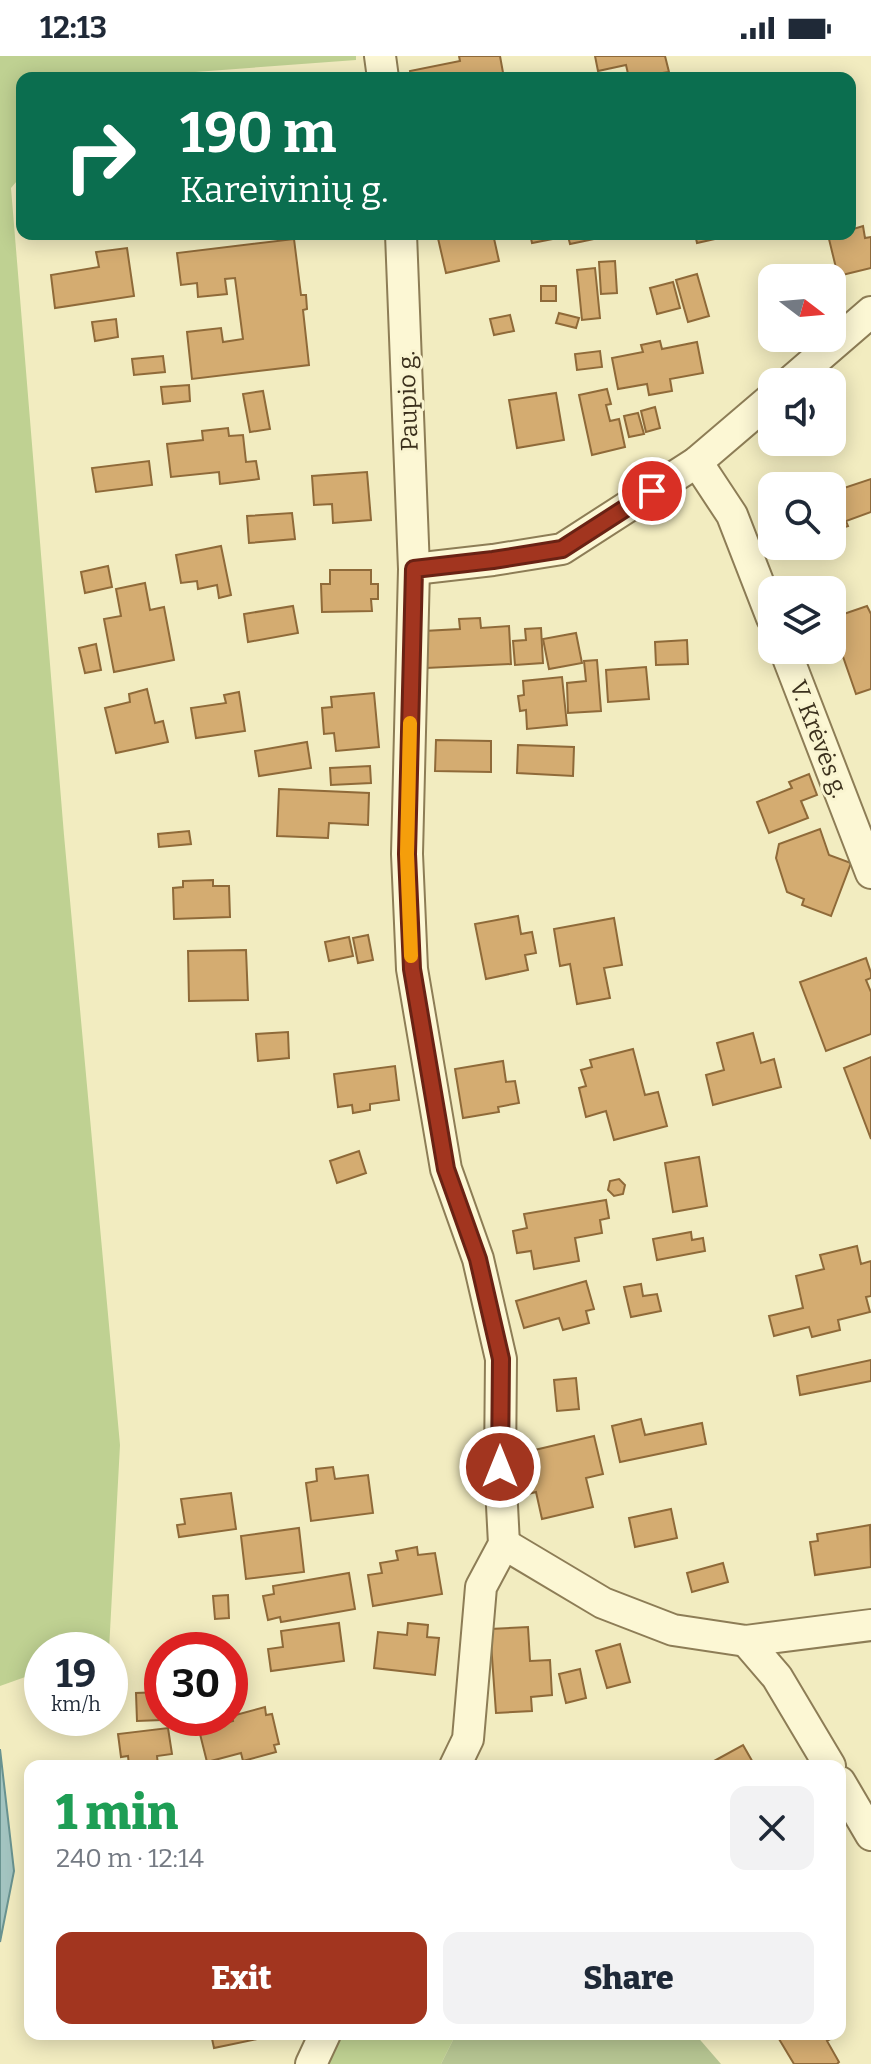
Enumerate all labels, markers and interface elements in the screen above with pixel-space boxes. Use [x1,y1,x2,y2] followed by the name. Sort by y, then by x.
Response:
[40,10,107,46] text: 12:13
[180,100,336,167] text: 190 m
[48,104,152,208] icon: right
[180,168,389,212] text: Kareivinių g.
[758,264,846,352] north arrow
[758,264,846,664] map controls
[392,350,424,452] street label: Paupio g.
[758,368,846,456] button: sound
[618,457,686,525] pin
[630,469,674,513] icon: arrive
[758,472,846,560] button: search
[758,576,846,664] button: layers
[784,676,854,802] street label: V. Krėvės g.
[458,1425,542,1509] position arrow
[144,1632,248,1736] speed limit sign: 30
[56,1650,96,1698] text: 19
[51,1692,101,1716] text: km/h
[56,1784,178,1842] text: 1 min
[730,1786,814,1870] button: close
[56,1843,204,1874] text: 240 m · 12:14
[56,1932,427,2024] button: Exit
[443,1932,814,2024] button: Share

